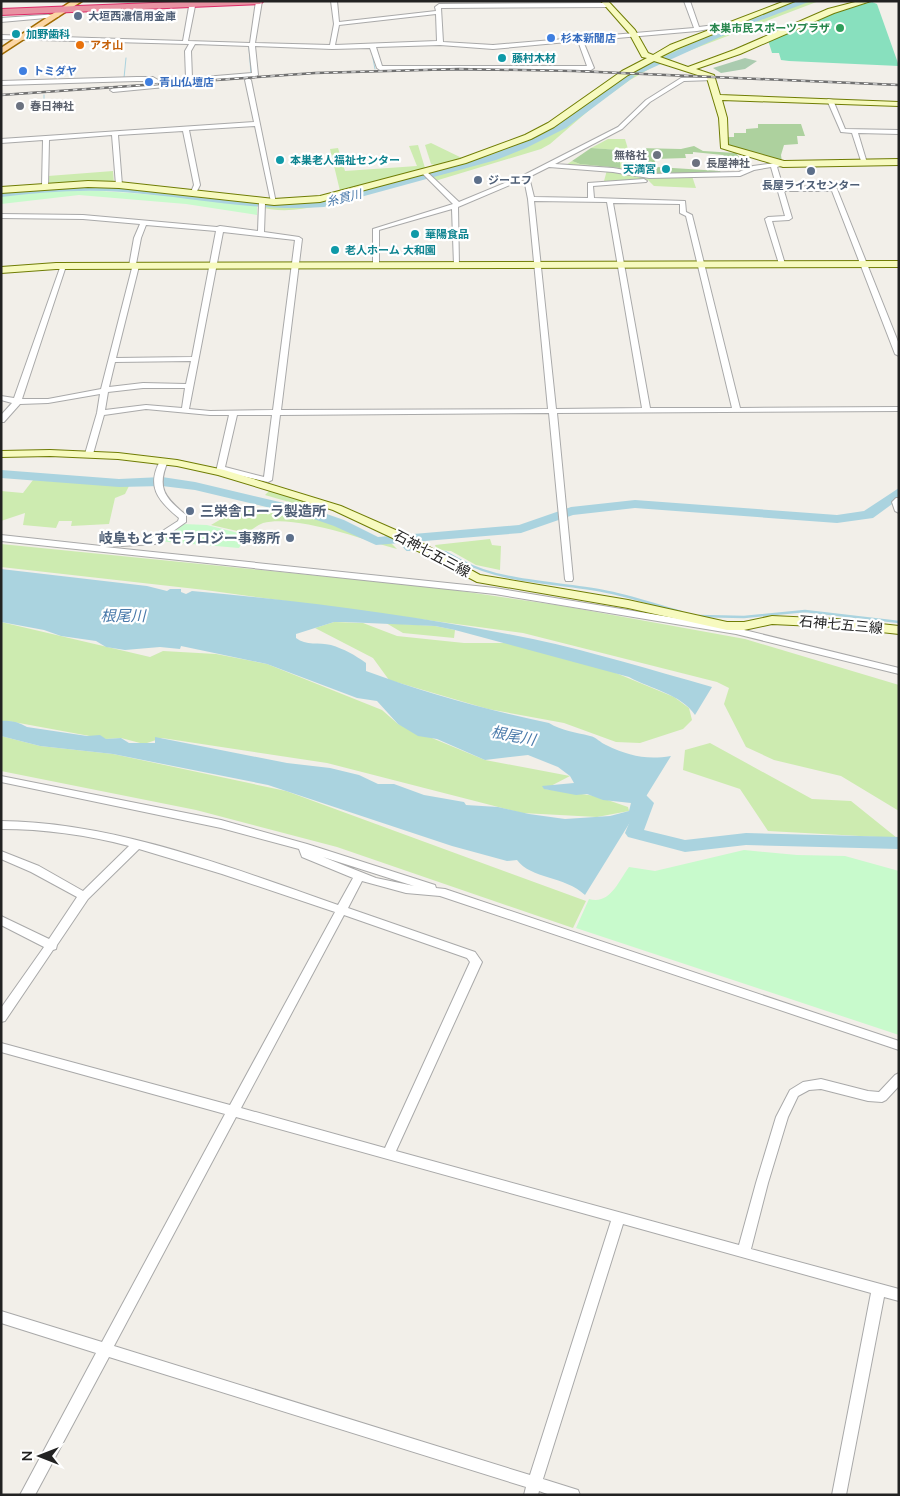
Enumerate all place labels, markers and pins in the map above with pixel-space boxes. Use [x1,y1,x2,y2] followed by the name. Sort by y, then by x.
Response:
[88,9,176,24] place label: 大垣西濃信用金庫
[72,10,84,22] marker: 大垣西濃信用金庫
[709,21,830,36] place label: 本巣市民スポーツプラザ
[834,22,846,34] marker: 本巣市民スポーツプラザ
[26,27,70,42] place label: 加野歯科
[10,28,22,40] marker: 加野歯科
[561,31,616,46] place label: 杉本新聞店
[545,32,557,44] marker: 杉本新聞店
[90,38,123,53] place label: アオ山
[74,39,86,51] marker: アオ山
[512,51,556,66] place label: 藤村木材
[496,52,508,64] marker: 藤村木材
[33,64,77,79] place label: トミダヤ
[17,65,29,77] marker: トミダヤ
[159,75,214,90] place label: 青山仏壇店
[143,76,155,88] marker: 青山仏壇店
[30,99,74,114] place label: 春日神社
[14,100,26,112] marker: 春日神社
[614,148,647,163] place label: 無格社
[651,149,663,161] marker: 無格社
[290,153,400,168] place label: 本巣老人福祉センター
[274,154,286,166] marker: 本巣老人福祉センター
[706,156,750,171] place label: 長屋神社
[690,157,702,169] marker: 長屋神社
[623,162,656,177] place label: 天満宮
[660,163,672,175] marker: 天満宮
[805,165,817,177] marker: 長屋ライスセンター
[488,173,532,188] place label: ジーエフ
[472,174,484,186] marker: ジーエフ
[762,178,860,193] place label: 長屋ライスセンター
[425,227,469,242] place label: 華陽食品
[409,228,421,240] marker: 華陽食品
[345,243,436,258] place label: 老人ホーム 大和園
[329,244,341,256] marker: 老人ホーム 大和園
[200,502,326,521] place label: 三栄舎ローラ製造所
[184,505,196,517] marker: 三栄舎ローラ製造所
[99,529,280,548] place label: 岐阜もとすモラロジー事務所
[284,532,296,544] marker: 岐阜もとすモラロジー事務所

